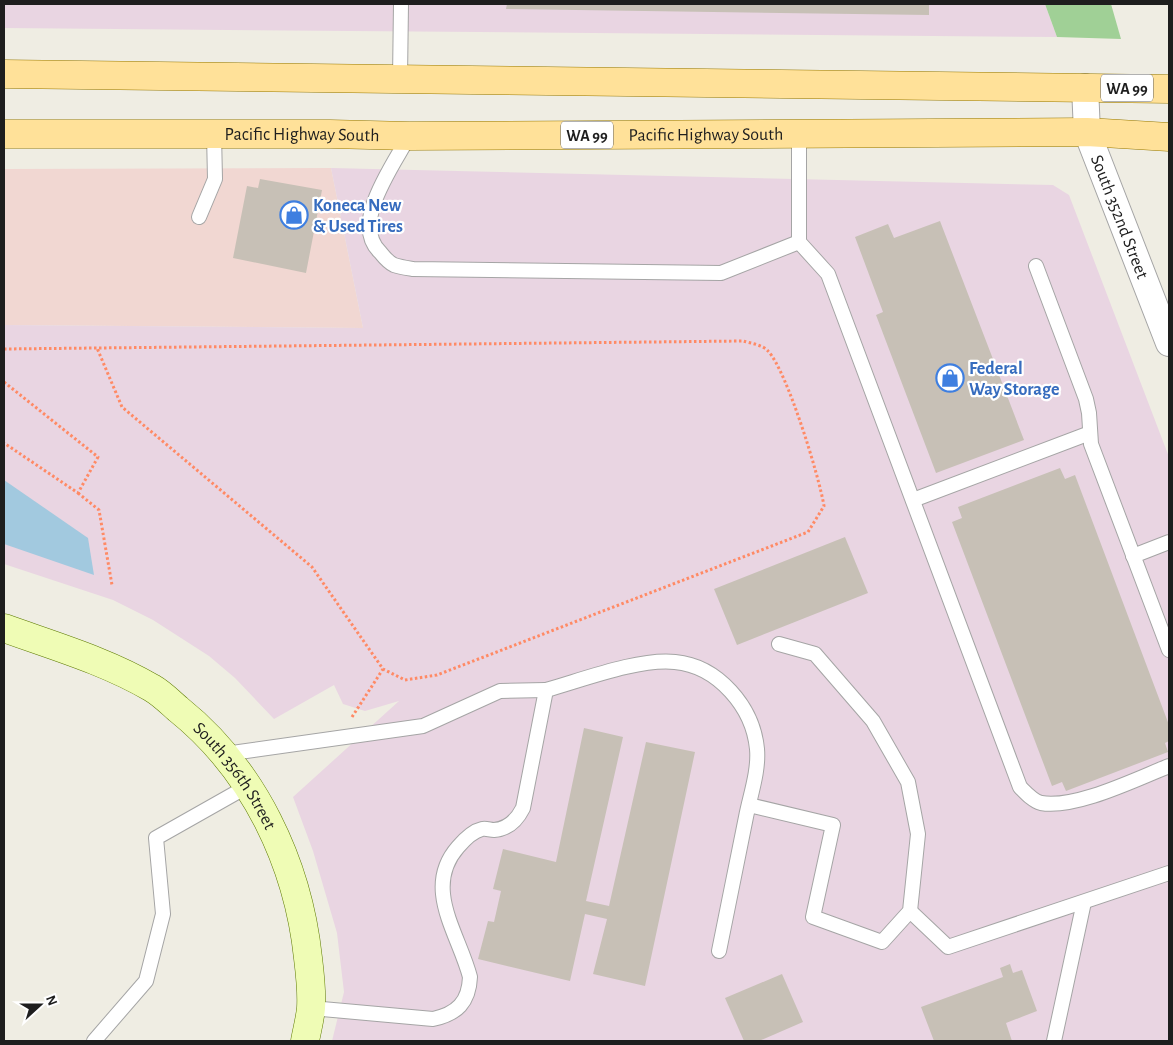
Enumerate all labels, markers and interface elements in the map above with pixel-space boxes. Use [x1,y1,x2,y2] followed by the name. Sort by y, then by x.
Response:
[1101,75,1153,102] road number: WA 99
[561,122,613,148] road number: WA 99
[225,126,380,145] street label: Pacific Highway South
[629,126,783,145] street label: Pacific Highway South
[1087,153,1151,282] street label: South 352nd Street
[313,197,403,236] place label: Koneca New & Used Tires
[279,200,309,230] shop icon: Koneca New & Used Tires
[969,360,1059,399] place label: Federal Way Storage
[935,363,965,393] shop icon: Federal Way Storage
[190,719,279,833] street label: South 356th Street
[15,980,65,1030] north arrow
[43,994,59,1008] text: N

